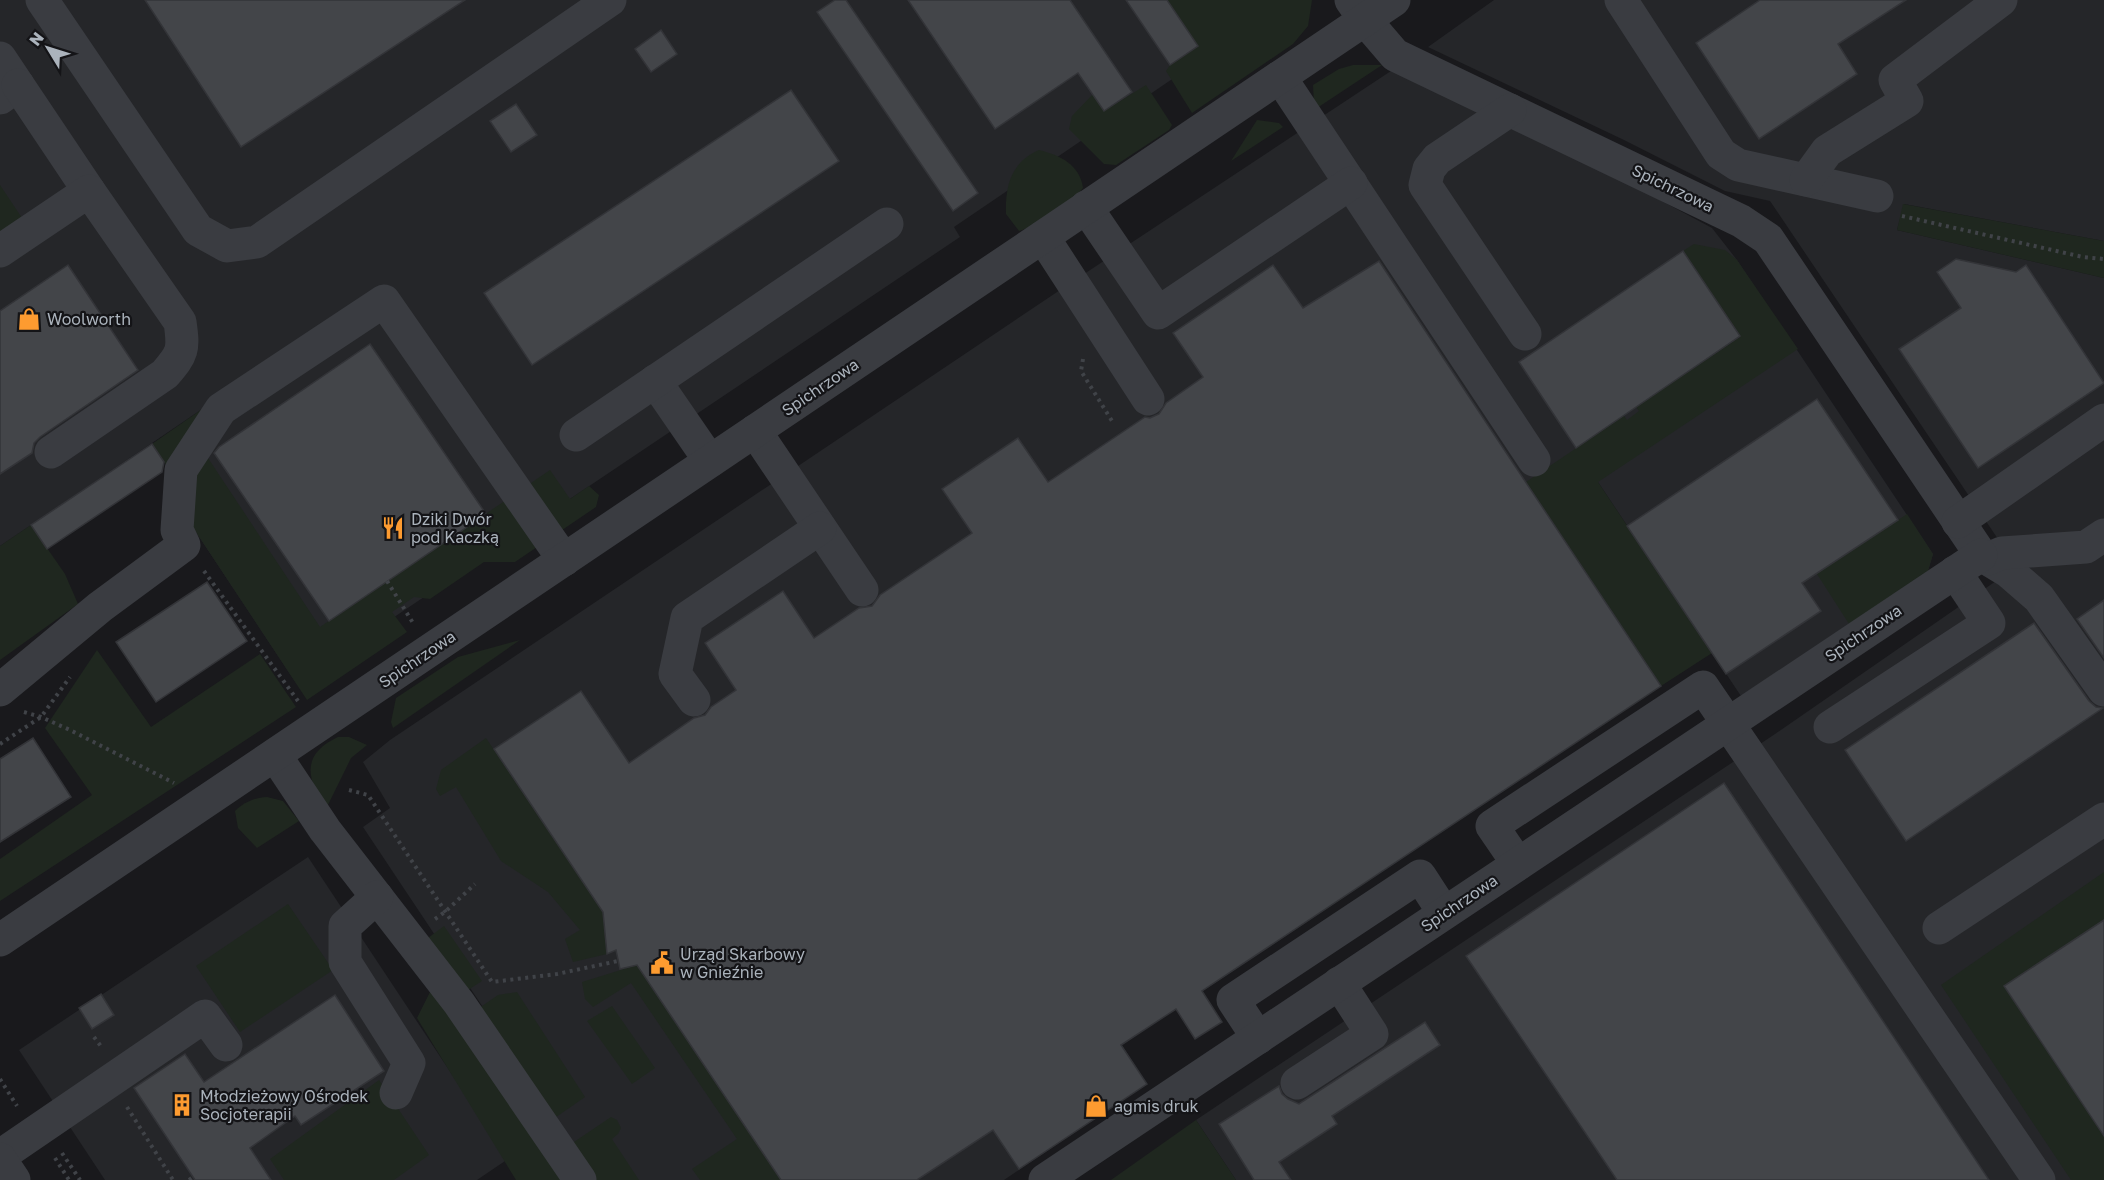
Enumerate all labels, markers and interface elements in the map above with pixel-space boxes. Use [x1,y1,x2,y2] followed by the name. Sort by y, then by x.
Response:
[18,18,78,78] north arrow
[25,28,48,50] text: N
[1629,160,1717,216] street label: Spichrzowa
[16,306,42,332] shop icon: Woolworth
[47,309,131,329] place label: Woolworth
[778,354,862,420] street label: Spichrzowa
[411,509,499,547] place label: Dziki Dwór pod Kaczką
[380,515,406,541] restaurant icon: Dziki Dwór pod Kaczką
[1821,600,1905,666] street label: Spichrzowa
[375,626,459,692] street label: Spichrzowa
[1417,870,1501,936] street label: Spichrzowa
[680,944,805,982] place label: Urząd Skarbowy w Gnieźnie
[649,950,675,976] public building icon: Urząd Skarbowy w Gnieźnie
[200,1086,368,1124] place label: Młodzieżowy Ośrodek Socjoterapii
[169,1092,195,1118] building icon: Młodzieżowy Ośrodek Socjoterapii
[1083,1093,1109,1119] shop icon: agmis druk
[1114,1096,1199,1116] place label: agmis druk

